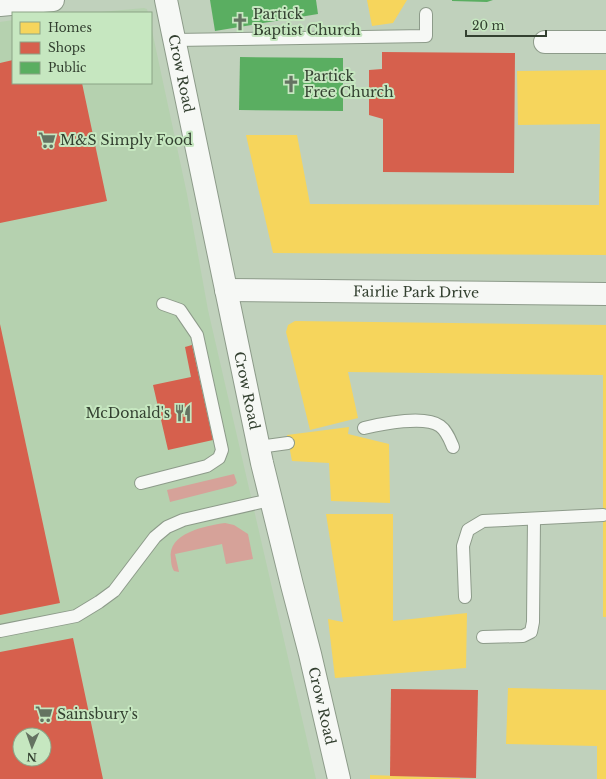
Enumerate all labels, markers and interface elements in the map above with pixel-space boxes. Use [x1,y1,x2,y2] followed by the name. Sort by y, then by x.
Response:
[253,5,361,39] place label: Partick Baptist Church
[12,12,152,84] legend
[230,12,250,32] church icon: Partick Baptist Church
[466,12,546,38] scale bar
[472,18,504,33] text: 20 m
[48,20,92,35] text: Homes
[164,33,198,115] street label: Crow Road
[48,40,85,55] text: Shops
[48,60,87,75] text: Public
[304,67,394,101] place label: Partick Free Church
[281,74,301,94] church icon: Partick Free Church
[37,130,57,150] supermarket icon: M&S Simply Food
[60,131,193,149] place label: M&S Simply Food
[353,282,479,302] street label: Fairlie Park Drive
[230,350,264,432] street label: Crow Road
[173,403,193,423] restaurant icon: McDonald's
[85,404,170,422] place label: McDonald's
[304,665,340,747] street label: Crow Road
[34,704,54,724] supermarket icon: Sainsbury's
[57,705,138,723] place label: Sainsbury's
[12,727,52,767] north arrow
[26,750,37,764] text: N

